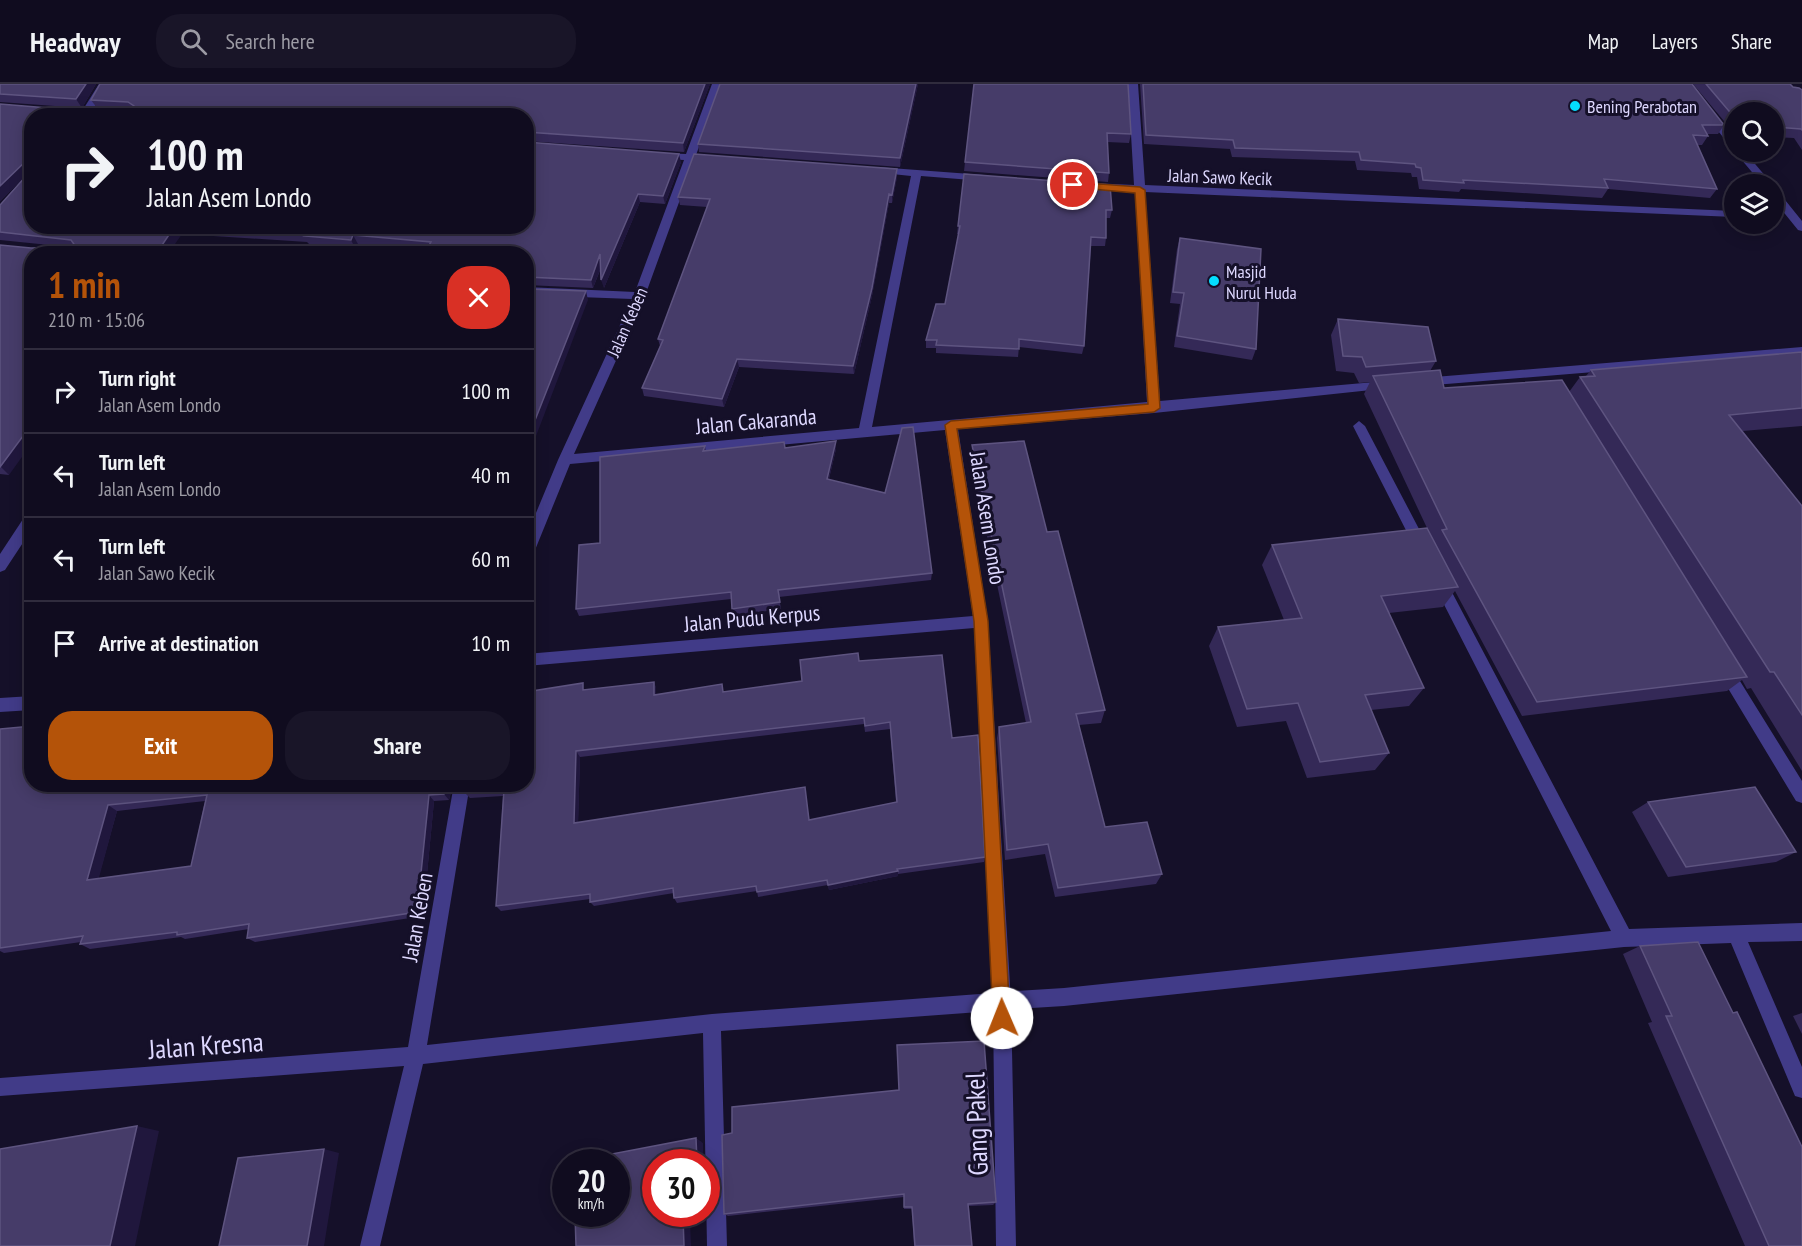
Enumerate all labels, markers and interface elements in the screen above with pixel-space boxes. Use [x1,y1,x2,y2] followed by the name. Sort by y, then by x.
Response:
[156,14,576,68] search box
[30,23,120,60] text: Headway
[177,25,210,58] icon: search
[225,27,315,55] text: Search here
[1588,28,1619,55] text: Map
[1652,28,1698,55] text: Layers
[1731,28,1772,55] text: Share
[1587,95,1697,118] place label: Bening Perabotan
[1568,99,1582,113] marker: Bening Perabotan
[1724,102,1784,234] map controls
[1724,102,1784,162] button: search
[147,127,244,182] text: 100 m
[48,132,126,210] icon: right
[1047,159,1098,210] pin
[1166,164,1273,190] street label: Jalan Sawo Kecik
[1056,168,1089,201] icon: arrive
[1724,174,1784,234] button: layers
[147,180,311,214] text: Jalan Asem Londo
[1226,260,1297,304] place label: Masjid Nurul Huda
[48,261,121,308] text: 1 min
[447,266,510,329] button: close
[1207,274,1221,288] marker: Masjid Nurul Huda
[601,284,652,361] street label: Jalan Keben
[48,307,145,333] text: 210 m · 15:06
[99,364,176,392] text: Turn right
[48,375,81,408] icon: right
[461,377,510,405] text: 100 m
[99,392,221,418] text: Jalan Asem Londo
[693,402,818,440] street label: Jalan Cakaranda
[99,448,165,476] text: Turn left
[964,449,1012,586] street label: Jalan Asem Londo
[48,459,81,492] icon: left
[471,461,510,489] text: 40 m
[99,476,221,502] text: Jalan Asem Londo
[99,532,165,560] text: Turn left
[48,543,81,576] icon: left
[471,545,510,573] text: 60 m
[99,560,215,586] text: Jalan Sawo Kecik
[682,598,821,638] street label: Jalan Pudu Kerpus
[48,627,81,660] icon: arrive
[99,629,259,657] text: Arrive at destination
[471,629,510,657] text: 10 m
[48,711,273,780] button: Exit
[285,711,510,780] button: Share
[395,870,439,965] street label: Jalan Keben
[970,986,1034,1050] position arrow
[146,1024,265,1066] street label: Jalan Kresna
[957,1071,995,1176] street label: Gang Pakel
[642,1149,720,1227] speed limit sign: 30
[577,1161,605,1200] text: 20
[578,1194,604,1213] text: km/h

